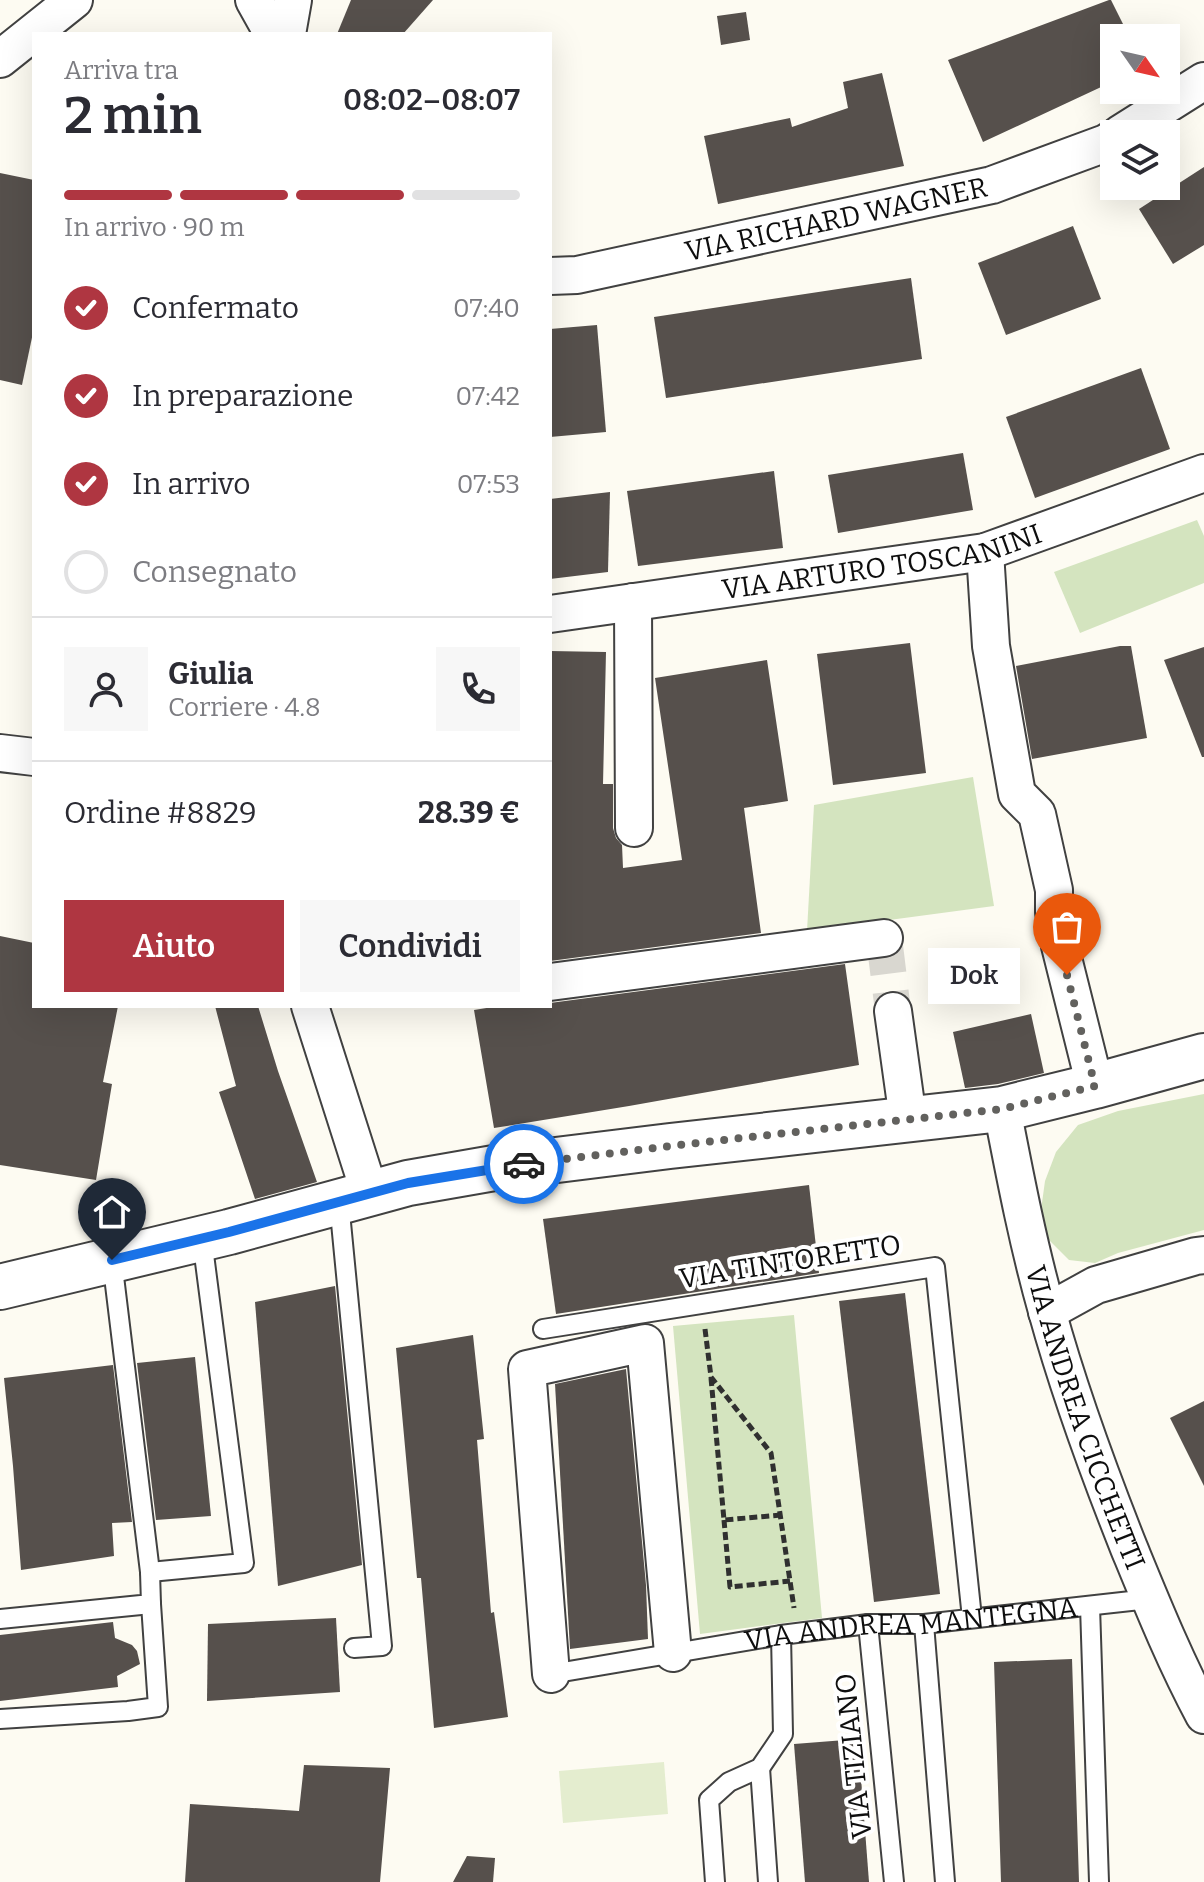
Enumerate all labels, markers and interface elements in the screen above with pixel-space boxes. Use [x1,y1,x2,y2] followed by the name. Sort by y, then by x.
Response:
[1100,24,1180,104] north arrow
[1100,24,1180,200] map controls
[64,55,178,86] text: Arriva tra
[343,82,520,118] text: 08:02–08:07
[64,84,202,147] text: 2 min
[1100,120,1180,200] button: layers
[682,171,990,268] street label: VIA RICHARD WAGNER
[64,212,245,243] text: In arrivo · 90 m
[64,286,108,330] icon: check
[132,290,299,326] text: Confermato
[453,293,520,324] text: 07:40
[64,374,108,418] icon: check
[132,378,353,414] text: In preparazione
[455,381,520,412] text: 07:42
[64,462,108,506] icon: check
[132,466,251,502] text: In arrivo
[457,469,520,500] text: 07:53
[720,517,1046,606] street label: VIA ARTURO TOSCANINI
[132,554,297,590] text: Consegnato
[64,647,148,731] button: person
[436,647,520,731] button: phone
[168,656,253,692] text: Giulia
[168,692,321,723] text: Corriere · 4.8
[64,795,257,831] text: Ordine #8829
[418,795,520,831] text: 28.39 €
[1033,893,1101,975] pin
[64,900,284,992] button: Aiuto
[300,900,520,992] button: Condividi
[1045,905,1089,949] icon: bag
[927,947,1019,1003] callout: Dok
[950,960,998,991] text: Dok
[484,1124,564,1204] courier
[502,1142,546,1186] icon: car
[78,1178,146,1260] pin
[90,1190,134,1234] icon: home
[677,1228,903,1295] street label: VIA TINTORETTO
[1019,1262,1152,1574] street label: VIA ANDREA CICCHETTI
[742,1591,1079,1658] street label: VIA ANDREA MANTEGNA
[828,1672,879,1840] street label: VIA TIZIANO

